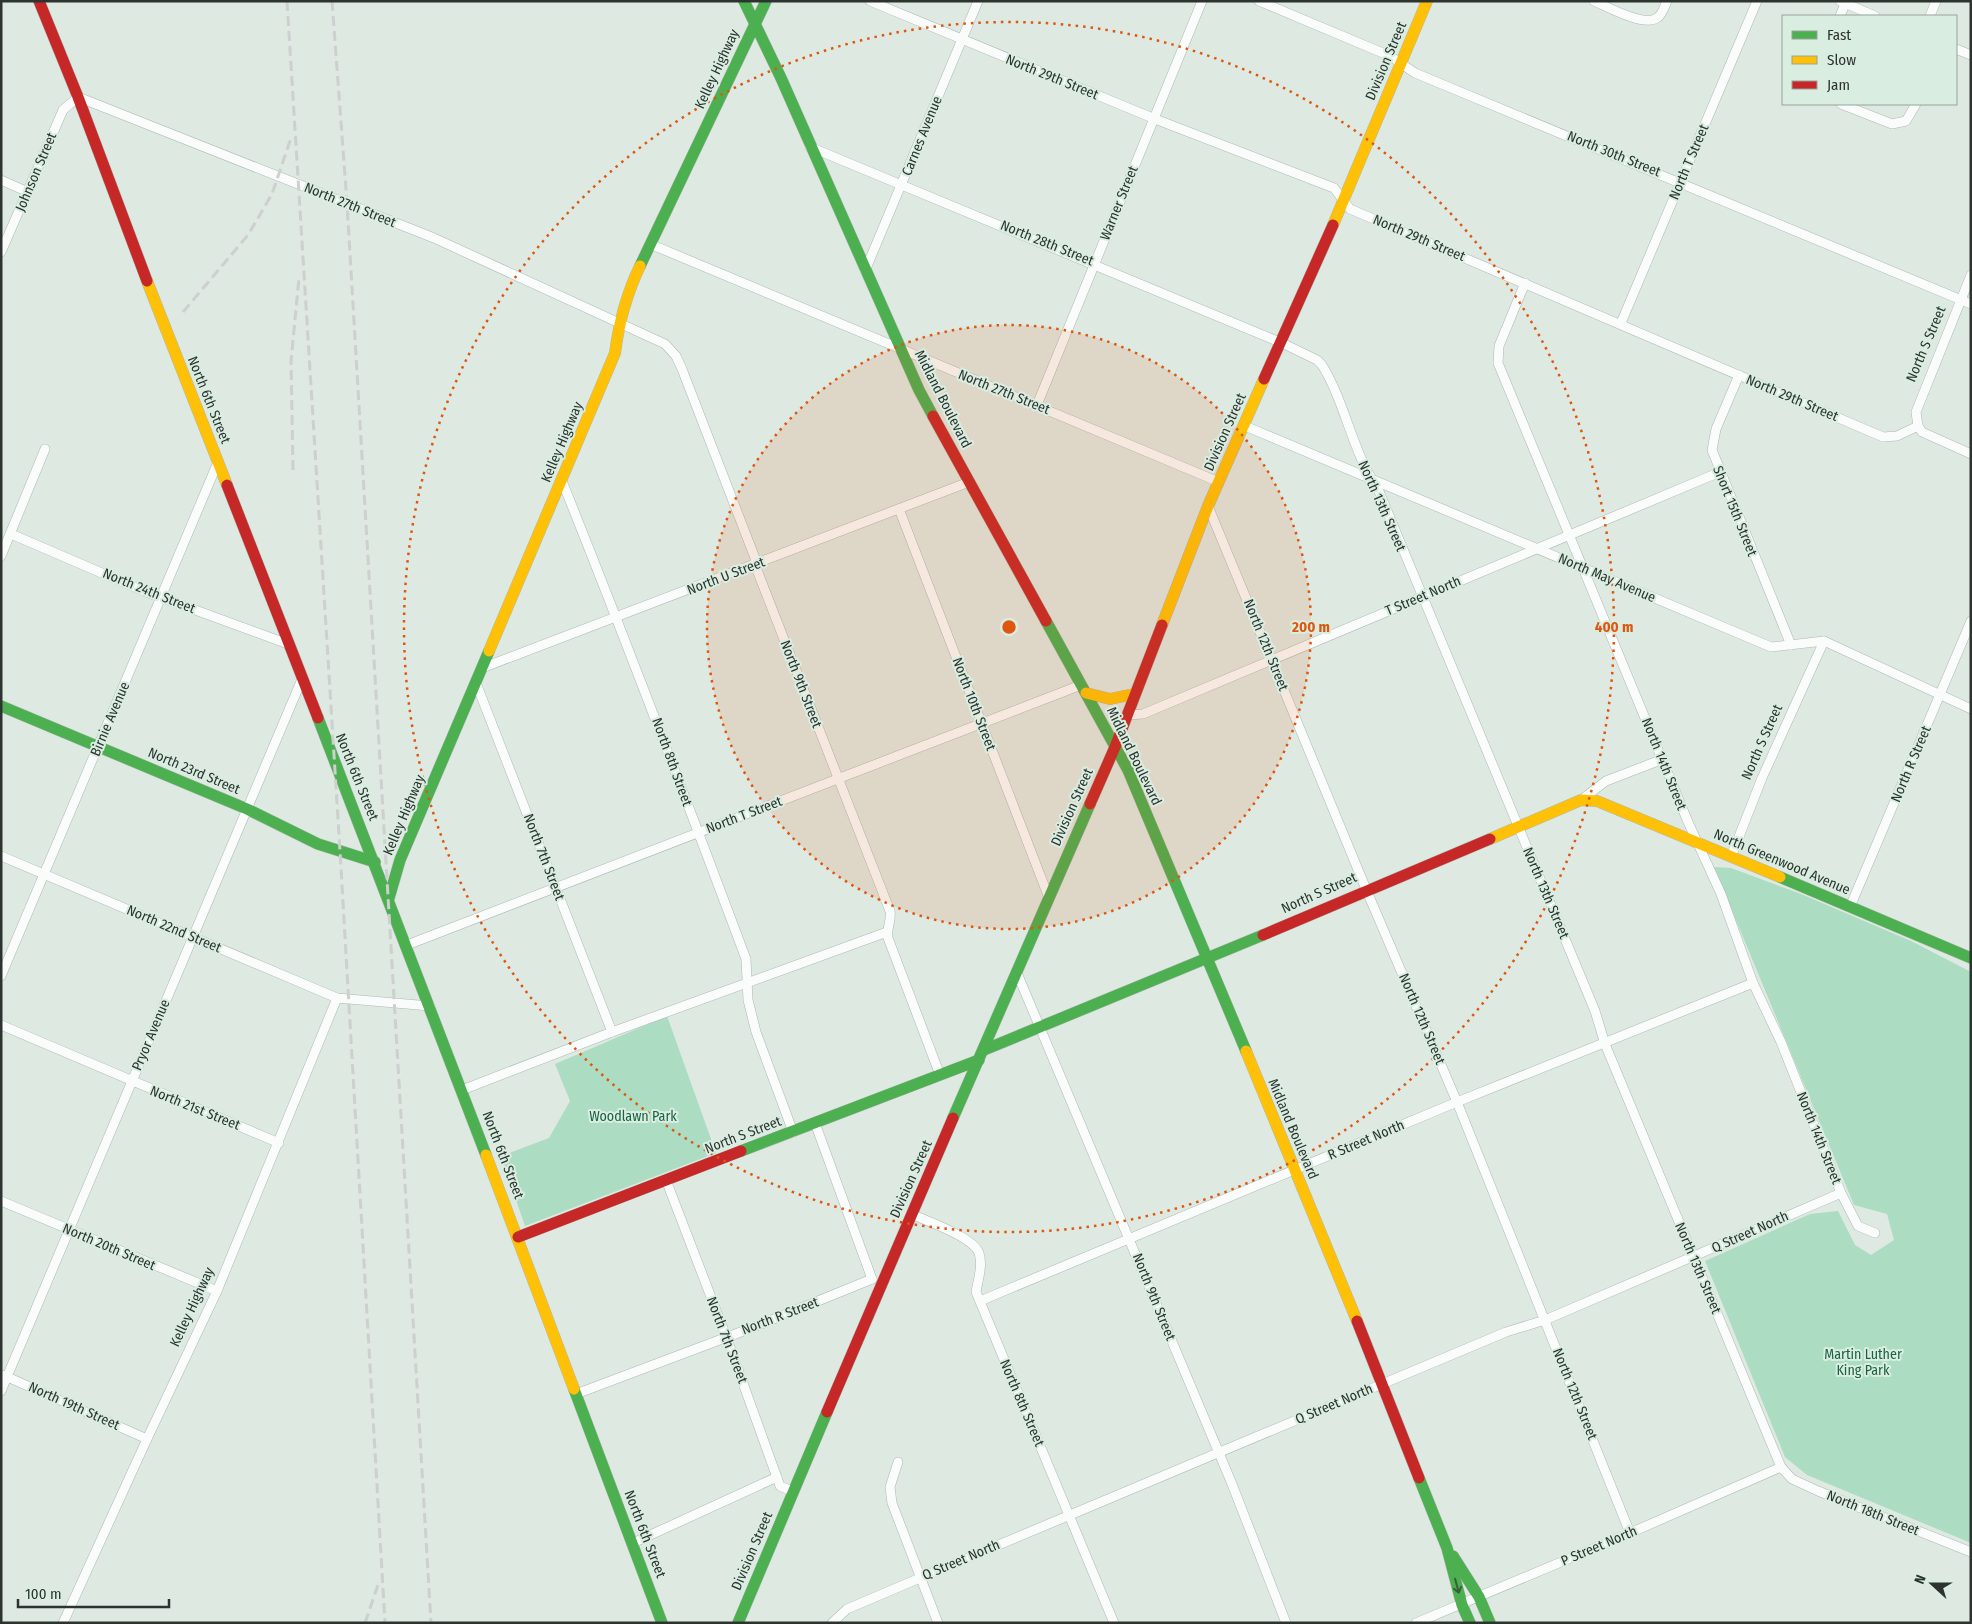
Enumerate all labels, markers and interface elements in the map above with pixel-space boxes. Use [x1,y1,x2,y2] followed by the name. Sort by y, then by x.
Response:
[1782,15,1957,105] legend
[1362,19,1410,103] street label: Division Street
[691,26,743,111] street label: Kelley Highway
[1827,26,1851,44] text: Fast
[1003,51,1101,103] street label: North 29th Street
[1827,51,1856,69] text: Slow
[1827,76,1850,94] text: Jam
[898,94,946,178] street label: Carnes Avenue
[1666,121,1713,202] street label: North T Street
[1565,128,1664,181] street label: North 30th Street
[12,129,60,214] street label: Johnson Street
[1096,163,1142,243] street label: Warner Street
[302,179,399,231] street label: North 27th Street
[1370,211,1468,265] street label: North 29th Street
[998,217,1096,270] street label: North 28th Street
[1902,303,1950,384] street label: North S Street
[911,347,975,451] street label: Midland Boulevard
[184,354,234,447] street label: North 6th Street
[956,366,1053,418] street label: North 27th Street
[1743,371,1841,425] street label: North 29th Street
[1200,390,1250,474] street label: Division Street
[537,399,587,485] street label: Kelley Highway
[1354,458,1410,554] street label: North 13th Street
[1709,463,1761,559] street label: Short 15th Street
[1556,550,1658,606] street label: North May Avenue
[685,553,768,599] street label: North U Street
[100,565,198,617] street label: North 24th Street
[1383,573,1463,619] street label: T Street North
[1240,597,1292,694] street label: North 12th Street
[1000,618,1018,636] centre of rings
[1291,618,1330,636] text: 200 m
[1595,618,1633,636] text: 400 m
[776,638,826,731] street label: North 9th Street
[948,655,1000,753] street label: North 10th Street
[87,679,133,759] street label: Birnie Avenue
[1738,701,1786,782] street label: North S Street
[1103,704,1165,808] street label: Midland Boulevard
[1638,715,1690,813] street label: North 14th Street
[648,716,696,809] street label: North 8th Street
[1887,723,1935,805] street label: North R Street
[332,731,382,824] street label: North 6th Street
[145,744,243,798] street label: North 23rd Street
[1047,765,1097,849] street label: Division Street
[379,772,429,858] street label: Kelley Highway
[704,793,785,837] street label: North T Street
[520,811,568,903] street label: North 7th Street
[1711,826,1853,898] street label: North Greenwood Avenue
[1519,845,1573,942] street label: North 13th Street
[1279,869,1360,917] street label: North S Street
[124,901,224,957] street label: North 22nd Street
[1395,971,1449,1067] street label: North 12th Street
[128,997,174,1073] street label: Pryor Avenue
[1264,1076,1322,1182] street label: Midland Boulevard
[147,1082,243,1134] street label: North 21st Street
[1793,1089,1845,1187] street label: North 14th Street
[589,1108,677,1125] park label: Woodlawn Park
[478,1109,528,1202] street label: North 6th Street
[702,1112,784,1157] street label: North S Street
[1325,1116,1407,1164] street label: R Street North
[886,1137,936,1221] street label: Division Street
[1709,1207,1791,1257] street label: Q Street North
[60,1220,158,1274] street label: North 20th Street
[1671,1220,1725,1317] street label: North 13th Street
[1129,1251,1179,1343] street label: North 9th Street
[166,1264,218,1349] street label: Kelley Highway
[739,1293,821,1339] street label: North R Street
[703,1294,751,1386] street label: North 7th Street
[1549,1346,1601,1443] street label: North 12th Street
[1824,1346,1902,1379] park label: Martin Luther King Park
[996,1357,1048,1449] street label: North 8th Street
[26,1378,123,1434] street label: North 19th Street
[1293,1380,1375,1428] street label: Q Street North
[1824,1487,1922,1539] street label: North 18th Street
[620,1488,670,1581] street label: North 6th Street
[728,1509,776,1593] street label: Division Street
[1558,1522,1640,1570] street label: P Street North
[920,1536,1002,1584] street label: Q Street North
[1907,1559,1957,1609] north arrow
[1911,1573,1930,1586] text: N
[18,1576,169,1608] scale bar
[1452,1577,1462,1593] one-way arrow
[25,1585,62,1603] text: 100 m

